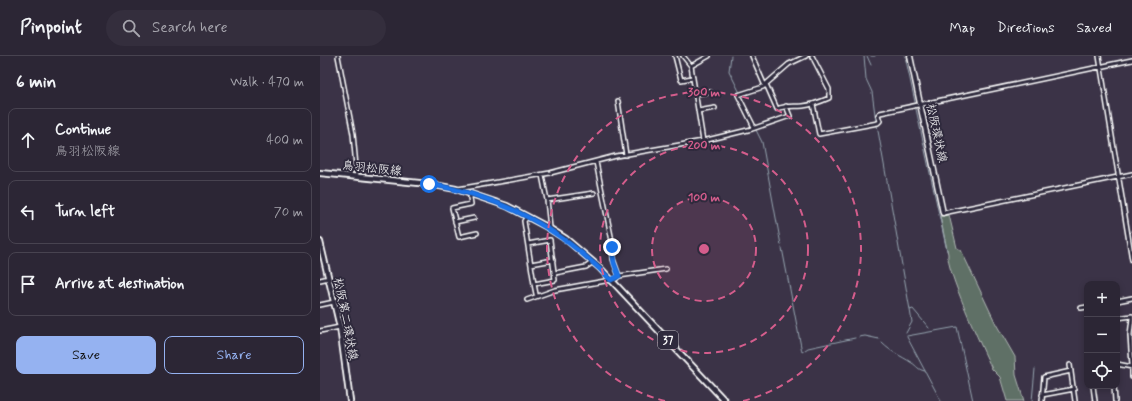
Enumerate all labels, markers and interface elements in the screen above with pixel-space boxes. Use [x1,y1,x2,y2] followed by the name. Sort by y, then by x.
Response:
[106,10,386,46] search box
[20,15,82,40] text: Pinpoint
[120,17,142,39] icon: search
[152,18,228,38] text: Search here
[949,19,975,37] text: Map
[997,19,1055,37] text: Directions
[1077,19,1112,37] text: Saved
[16,71,56,93] text: 6 min
[230,74,304,91] text: Walk · 470 m
[688,85,721,101] text: 300 m
[922,102,950,164] street label: 松阪環状線
[55,120,111,140] text: Continue
[17,129,39,151] icon: ahead
[266,132,303,149] text: 400 m
[688,138,721,154] text: 200 m
[55,143,120,160] text: 鳥羽松阪線
[341,158,403,180] street label: 鳥羽松阪線
[420,175,438,193] route start
[688,190,721,206] text: 100 m
[17,201,39,223] icon: left
[55,202,115,222] text: Turn left
[274,204,303,221] text: 70 m
[603,238,621,256] route end
[697,242,711,256] centre of rings
[17,273,39,295] icon: arrive
[55,274,184,294] text: Arrive at destination
[329,276,361,362] street label: 松阪第二環状線
[1084,281,1120,389] map controls
[1084,281,1120,317] button: +
[1084,317,1120,353] button: −
[658,331,678,349] road number: 37
[16,336,156,374] button: Save
[164,336,304,374] button: Share
[1084,353,1120,389] button: locate

